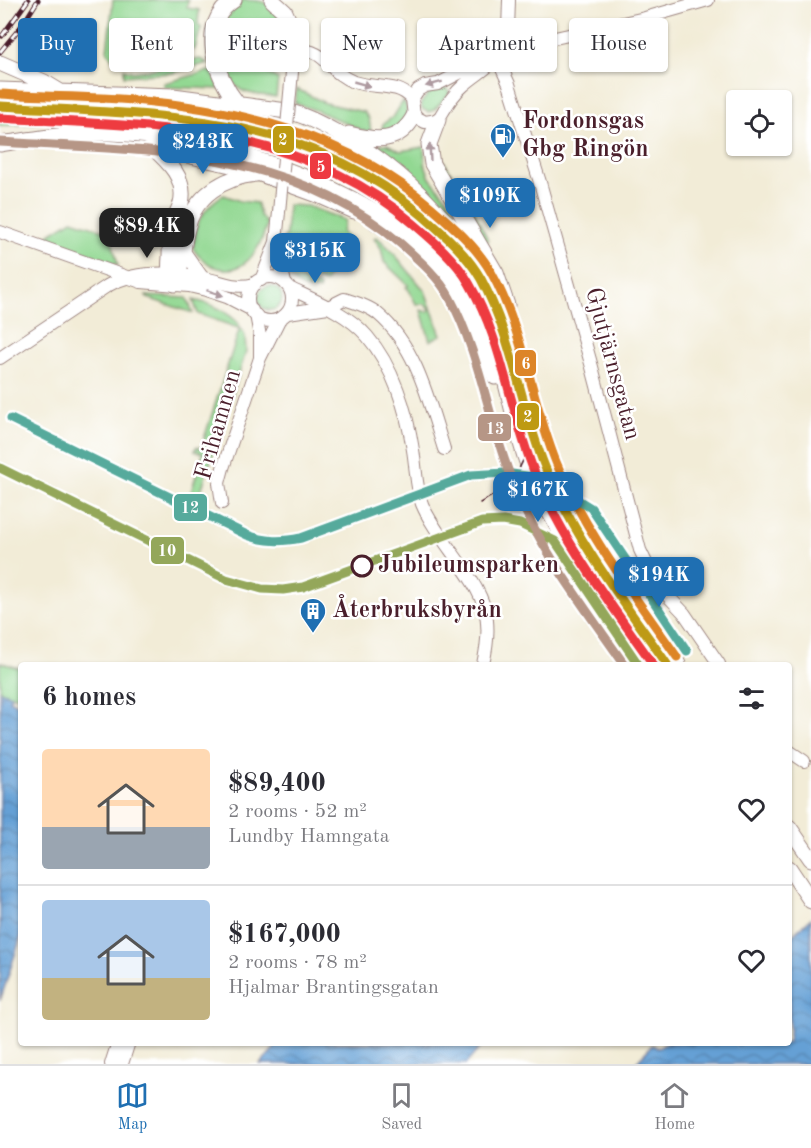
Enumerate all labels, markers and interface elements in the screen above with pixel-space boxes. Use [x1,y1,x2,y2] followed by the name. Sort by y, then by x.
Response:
[18,18,97,72] chip: Buy
[109,18,194,72] chip: Rent
[206,18,309,72] chip: Filters
[321,18,405,72] chip: New
[417,18,557,72] chip: Apartment
[569,18,668,72] chip: House
[353,79,371,89] one-way arrow
[425,80,443,90] one-way arrow
[726,90,792,156] map controls
[726,90,792,156] button: locate
[522,110,649,162] place label: Fordonsgas Gbg Ringön
[488,121,518,159] fuel station icon: Fordonsgas Gbg Ringön
[161,124,245,175] pin: $243K
[272,125,295,154] line badge: 2
[172,133,234,153] text: $243K
[278,133,288,149] text: 2
[426,142,435,161] one-way arrow
[309,152,332,180] line badge: 5
[316,160,326,176] text: 5
[448,178,532,229] pin: $109K
[459,187,521,207] text: $109K
[98,208,196,259] pin: $89.4K
[113,217,181,237] text: $89.4K
[273,233,357,284] pin: $315K
[284,242,346,262] text: $315K
[580,285,644,443] street label: Gjutjärnsgatan
[206,289,224,298] one-way arrow
[514,349,537,377] line badge: 6
[521,357,531,373] text: 6
[192,367,246,483] street label: Frihamnen
[516,402,540,431] line badge: 2
[523,410,533,426] text: 2
[477,413,512,442] line badge: 13
[486,422,504,438] text: 13
[496,472,580,523] pin: $167K
[507,481,569,501] text: $167K
[173,493,208,522] line badge: 12
[181,501,199,517] text: 12
[150,536,185,565] line badge: 10
[158,544,176,560] text: 10
[378,554,559,578] place label: Jubileumsparken
[351,555,373,577] marker: Jubileumsparken
[617,557,701,608] pin: $194K
[628,566,690,586] text: $194K
[332,594,502,623] place label: Återbruksbyrån
[298,596,328,634] building icon: Återbruksbyrån
[735,682,768,715] icon: filters
[42,685,136,711] text: 6 homes
[228,771,326,797] text: $89,400
[90,773,162,845] icon: home
[735,793,768,826] icon: heart
[228,802,367,822] text: 2 rooms · 52 m²
[228,827,390,847] text: Lundby Hamngata
[228,922,341,948] text: $167,000
[90,924,162,996] icon: home
[735,944,768,977] icon: heart
[228,953,367,973] text: 2 rooms · 78 m²
[228,978,439,998] text: Hjalmar Brantingsgatan
[116,1079,149,1135] tab: Map
[381,1079,422,1135] tab: Saved
[654,1079,695,1135] tab: Home

